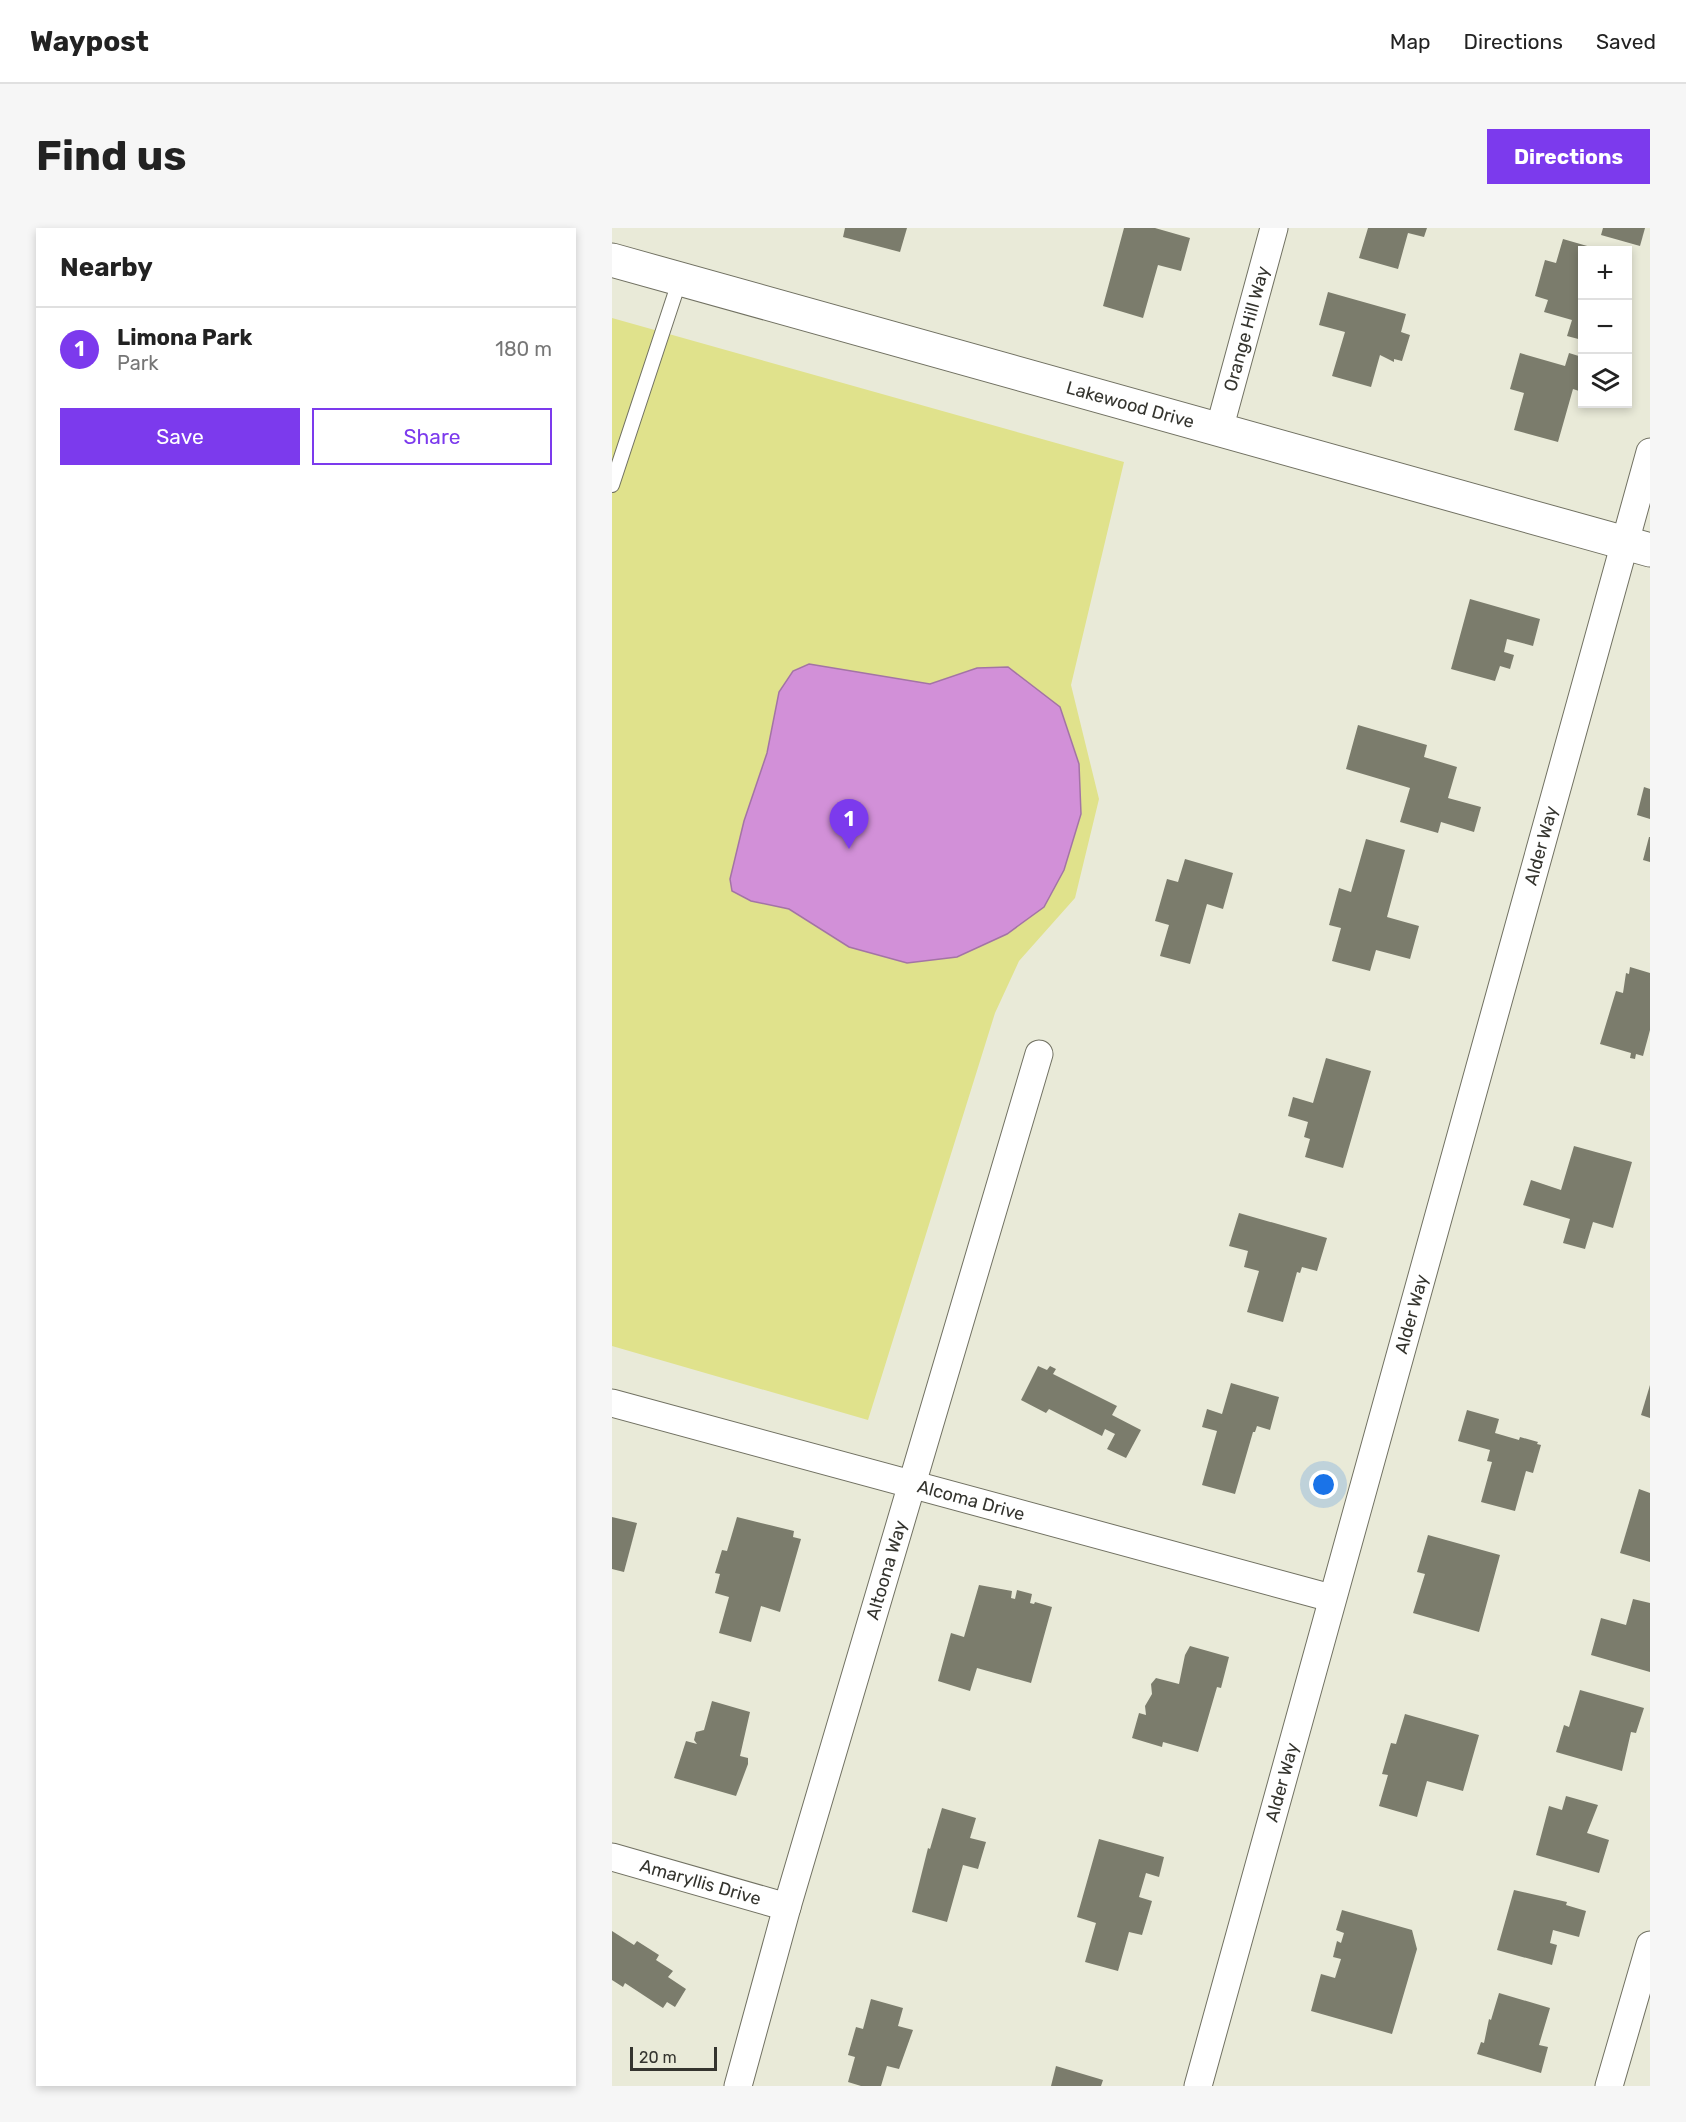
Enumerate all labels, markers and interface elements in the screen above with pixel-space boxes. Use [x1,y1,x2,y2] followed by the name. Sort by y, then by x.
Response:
[30,25,149,58] text: Waypost
[1390,29,1431,54] text: Map
[1464,29,1563,54] text: Directions
[1596,29,1656,54] text: Saved
[1487,129,1650,184] button: Directions
[36,131,187,181] text: Find us
[1578,246,1632,408] map controls
[1578,246,1632,300] button: +
[60,252,153,283] text: Nearby
[1219,264,1274,394] street label: Orange Hill Way
[1578,300,1632,354] button: −
[117,324,252,351] text: Limona Park
[75,337,84,361] text: 1
[495,337,552,361] text: 180 m
[117,351,159,375] text: Park
[1578,354,1632,408] button: layers
[1064,376,1197,433] street label: Lakewood Drive
[60,408,300,465] button: Save
[312,408,552,465] button: Share
[830,800,868,849] pin: 1
[1520,803,1563,888] street label: Alder Way
[1390,1272,1433,1356] street label: Alder Way
[1309,1470,1338,1499] your location
[915,1475,1027,1525] street label: Alcoma Drive
[861,1517,912,1622] street label: Altoona Way
[1261,1740,1303,1825] street label: Alder Way
[637,1855,764,1910] street label: Amaryllis Drive
[630,2044,717,2072] scale bar
[639,2048,677,2067] text: 20 m

